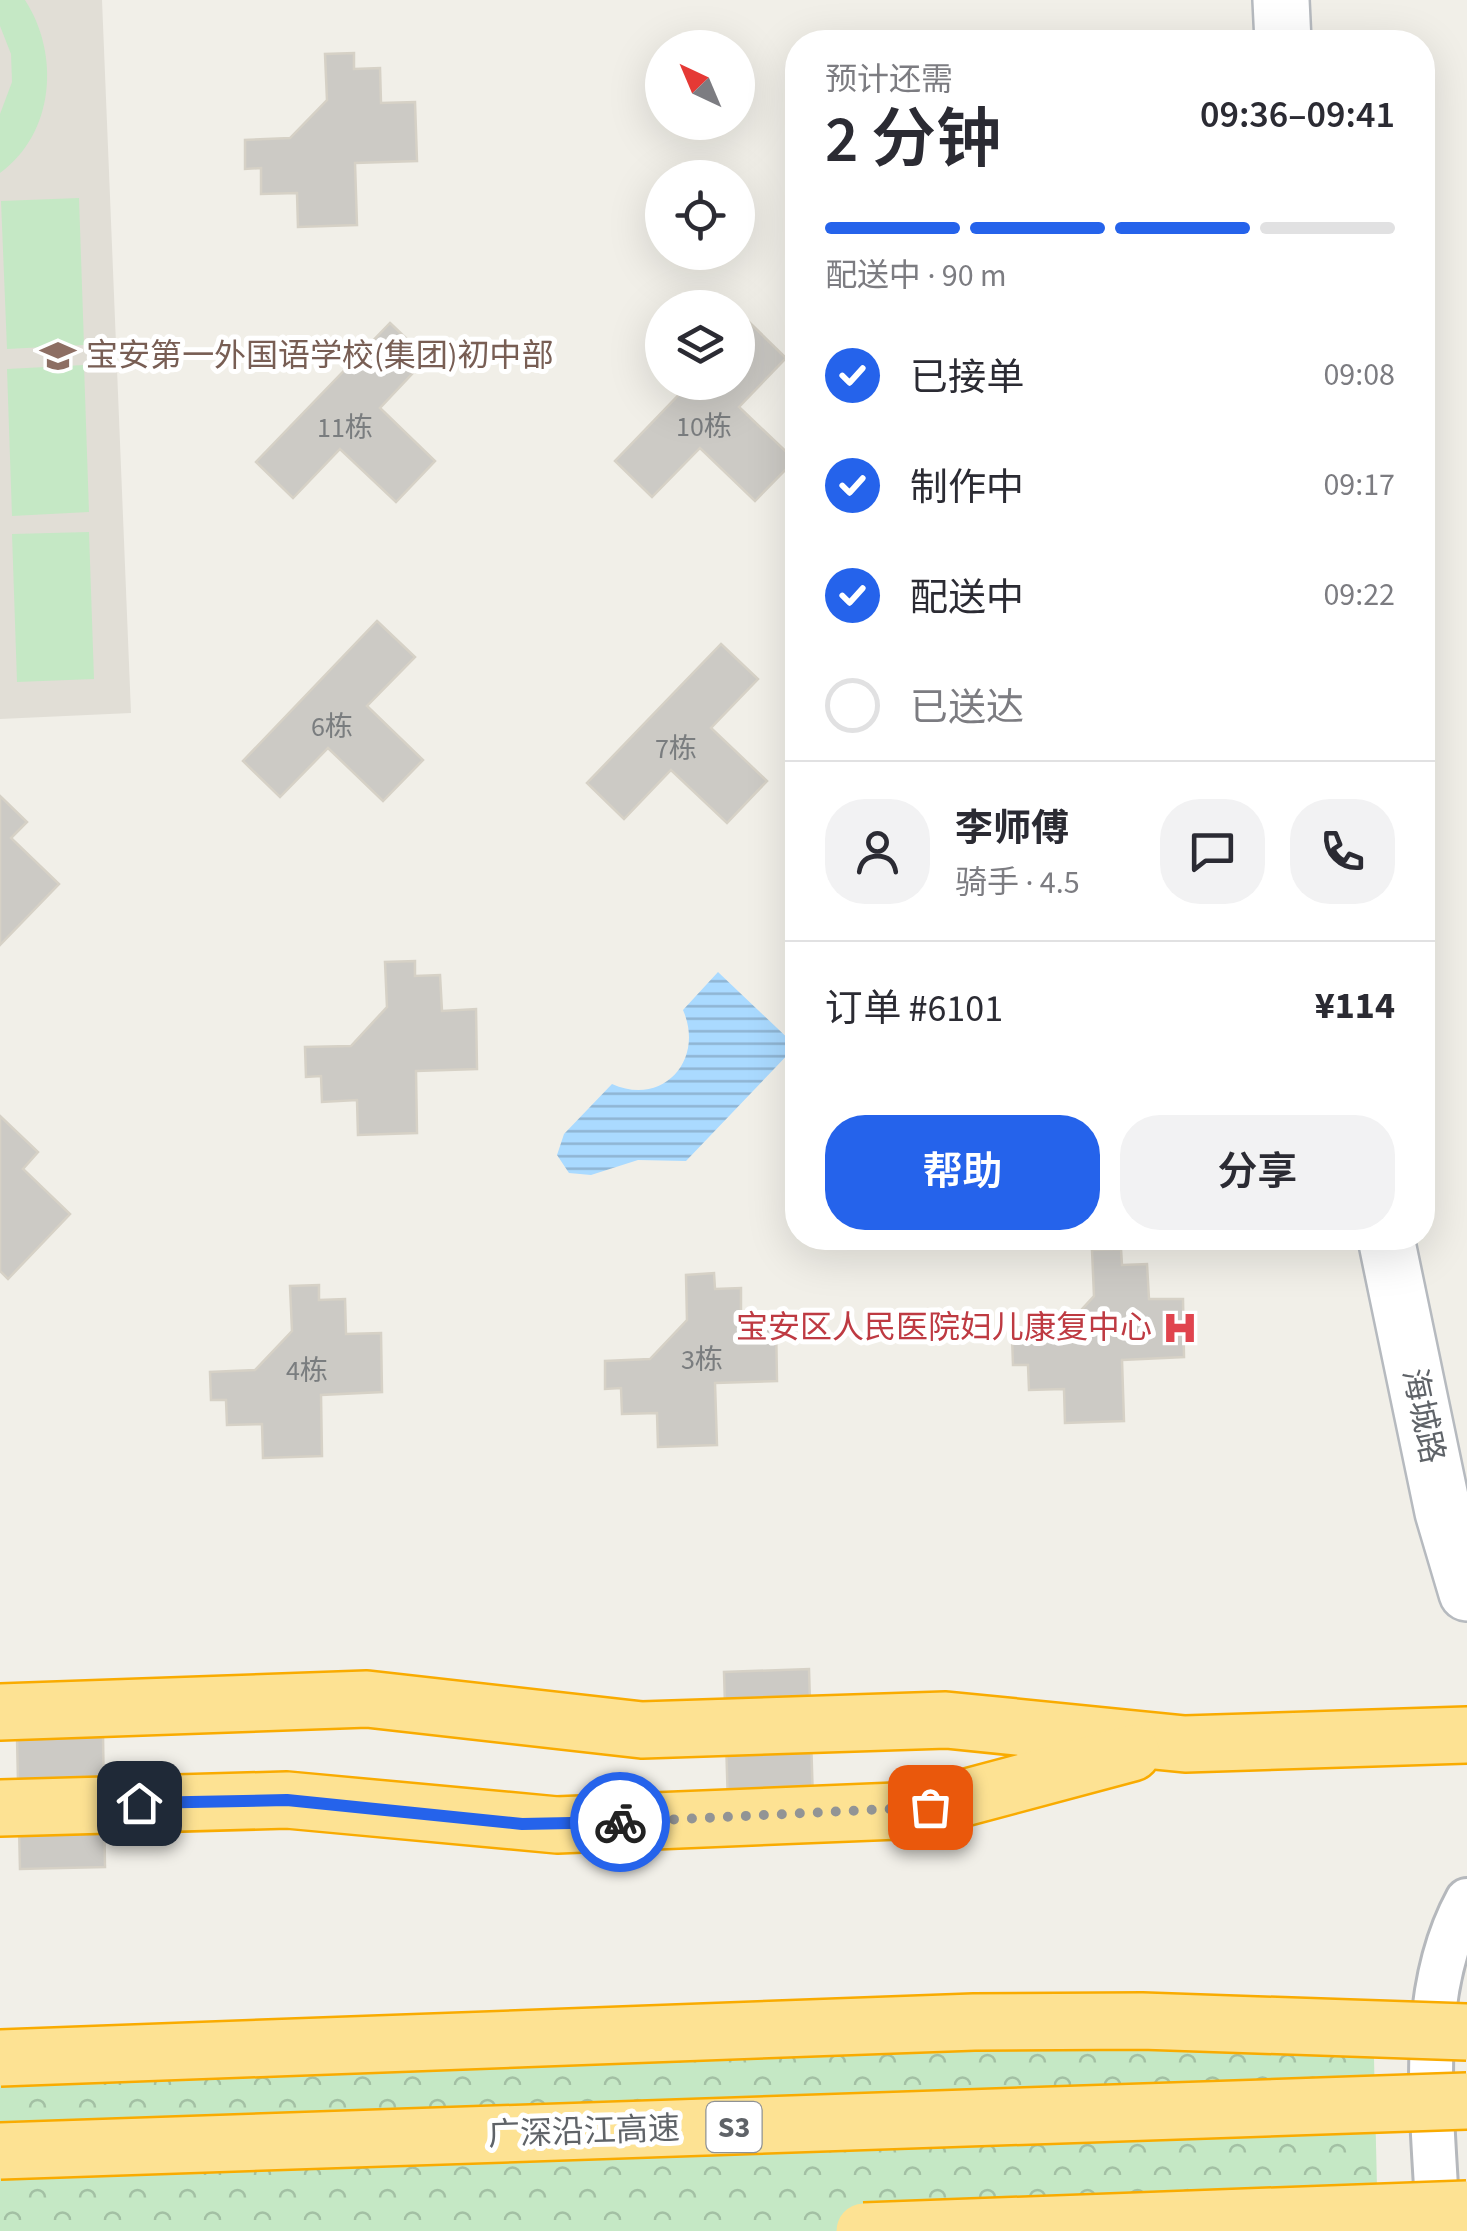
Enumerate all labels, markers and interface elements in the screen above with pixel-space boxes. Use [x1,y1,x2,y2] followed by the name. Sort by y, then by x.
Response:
[645,30,755,140] north arrow
[645,30,755,400] map controls
[825,57,953,103] text: 预计还需
[1200,88,1395,142] text: 09:36–09:41
[825,94,1001,187] text: 2 分钟
[645,160,755,270] button: locate
[825,253,1007,299] text: 配送中 · 90 m
[645,290,755,400] button: layers
[86,333,553,379] place label: 宝安第一外国语学校(集团)初中部
[39,337,77,375] school or university icon: 宝安第一外国语学校(集团)初中部
[825,348,880,403] icon: check
[910,351,1024,405] text: 已接单
[1323,352,1395,398] text: 09:08
[676,407,732,447] house number: 10栋
[317,408,373,448] house number: 11栋
[825,458,880,513] icon: check
[910,461,1024,515] text: 制作中
[1323,462,1395,508] text: 09:17
[825,568,880,623] icon: check
[910,571,1024,625] text: 配送中
[1323,572,1395,618] text: 09:22
[910,681,1024,735] text: 已送达
[311,707,353,747] house number: 6栋
[655,729,697,769] house number: 7栋
[825,799,930,904] button: person
[1160,799,1265,904] button: chat
[1290,799,1395,904] button: phone
[955,802,1069,856] text: 李师傅
[955,860,1080,906] text: 骑手 · 4.5
[1315,979,1395,1033] text: ¥114
[825,982,1003,1036] text: 订单 #6101
[825,1115,1100,1230] button: 帮助
[1120,1115,1395,1230] button: 分享
[736,1305,1152,1351] place label: 宝安区人民医院妇儿康复中心
[1161,1309,1199,1347] hospital icon: 宝安区人民医院妇儿康复中心
[681,1340,723,1380] house number: 3栋
[286,1351,328,1391] house number: 4栋
[1391,1364,1455,1468] street label: 海城路
[97,1761,182,1846] pin
[888,1765,973,1850] pin
[570,1772,670,1872] courier
[112,1776,167,1831] icon: home
[903,1780,958,1835] icon: bag
[593,1795,648,1850] icon: bike
[706,2102,762,2152] road number: S3
[487,2106,681,2158] street label: 广深沿江高速

